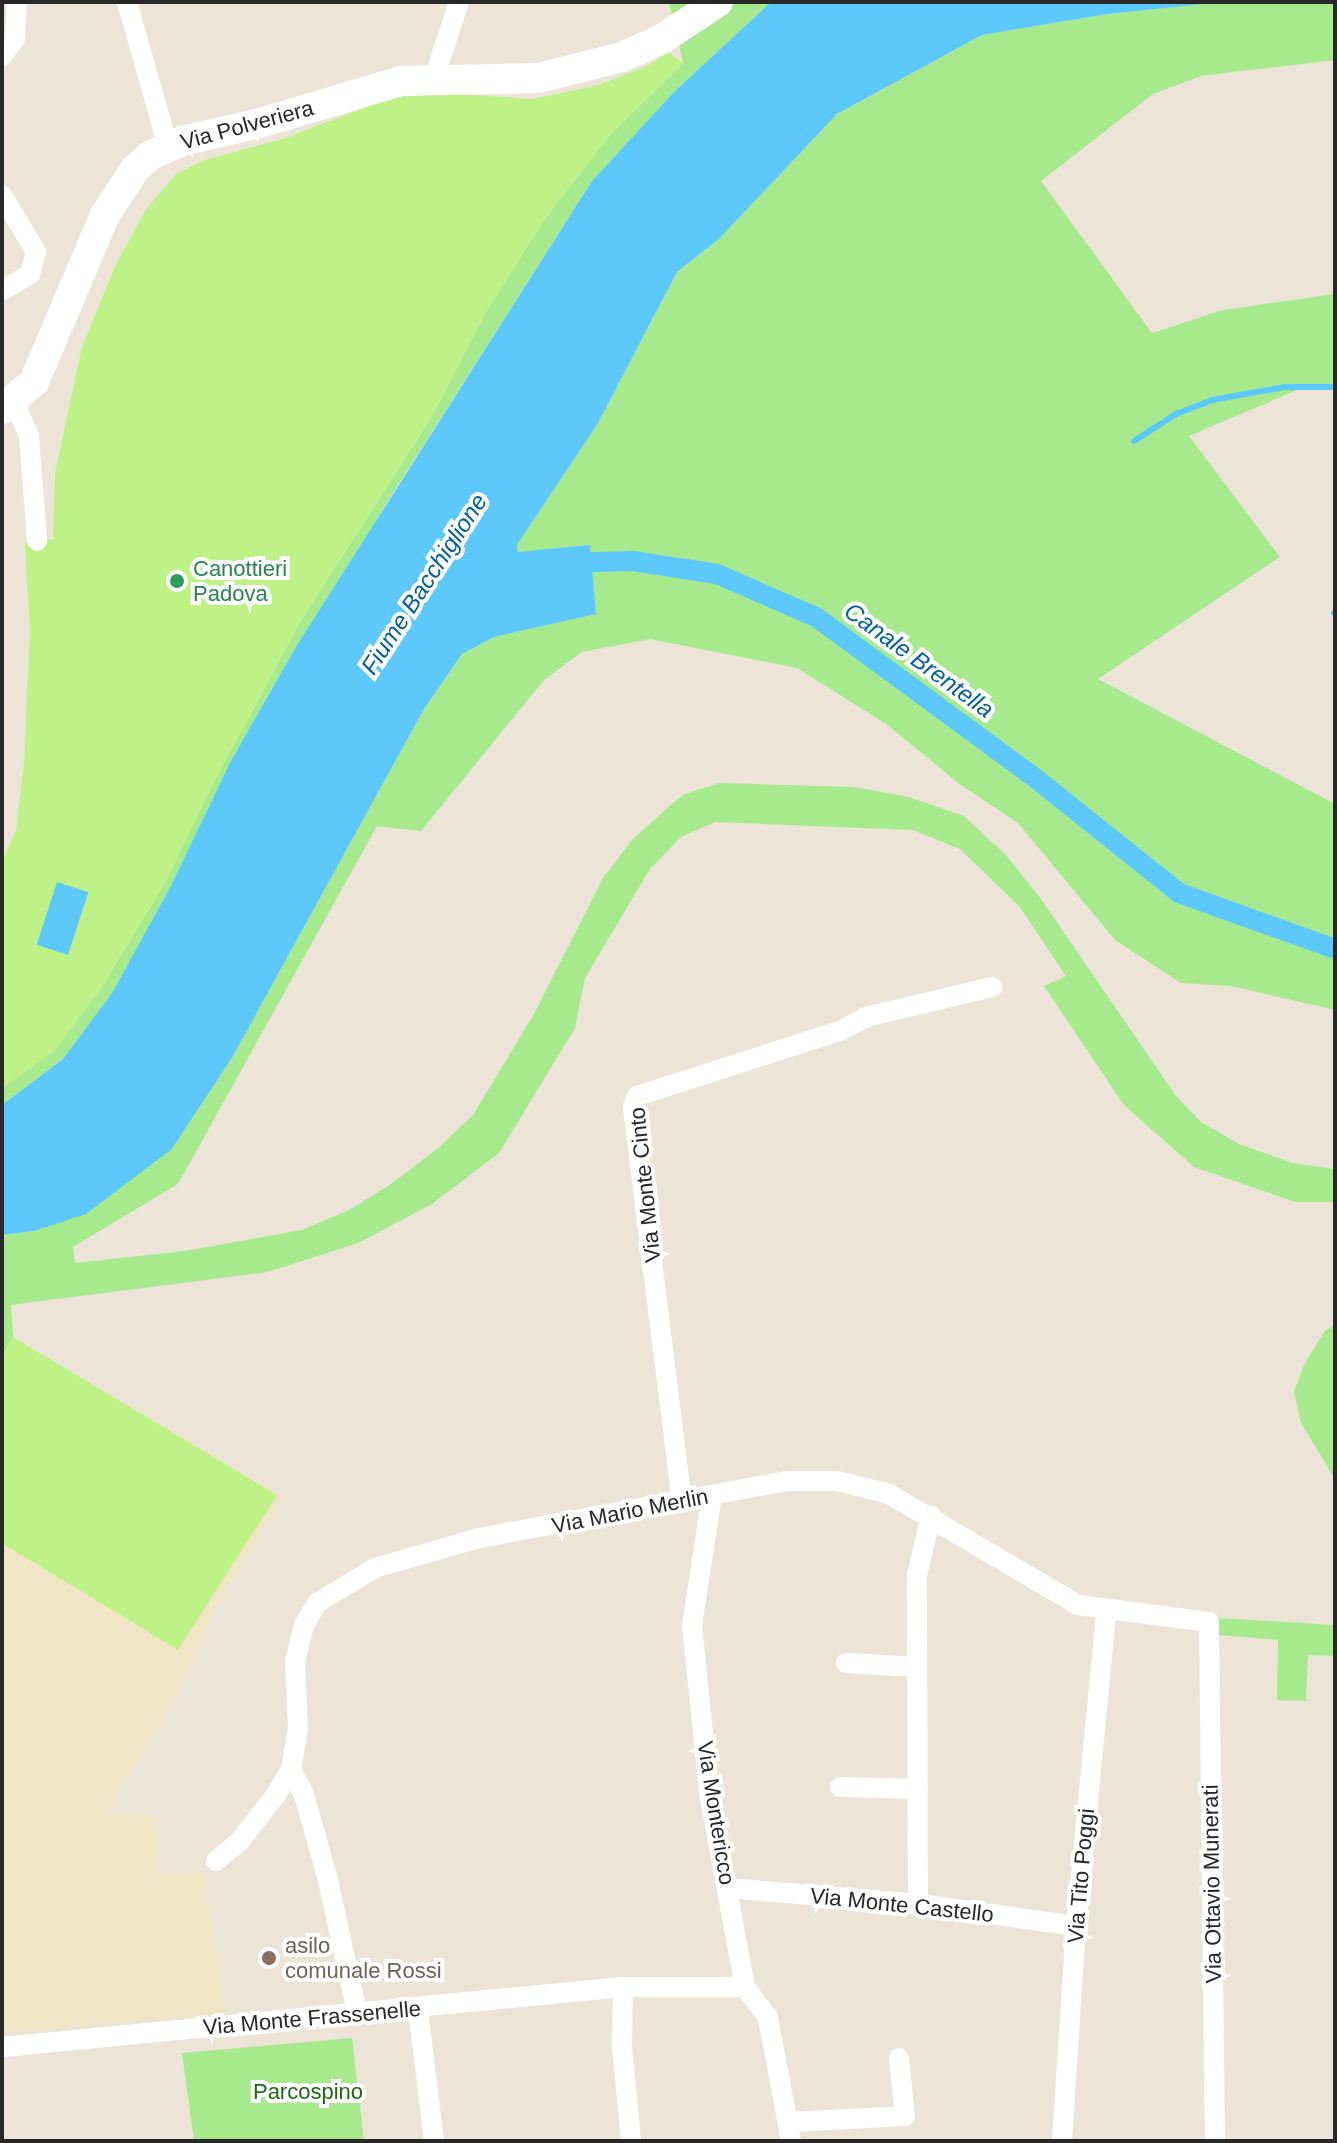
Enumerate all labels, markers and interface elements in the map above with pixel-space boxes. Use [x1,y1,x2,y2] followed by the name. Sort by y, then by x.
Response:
[178,95,316,155] street label: Via Polveriera
[355,488,493,680] water label: Fiume Bacchiglione
[193,555,287,606] place label: Canottieri Padova
[168,572,186,590] marker: Canottieri Padova
[839,596,999,724] water label: Canale Brentella
[624,1106,666,1264] street label: Via Monte Cinto
[550,1483,710,1539] street label: Via Mario Merlin
[692,1739,740,1887] street label: Via Montericco
[1197,1784,1227,1984] street label: Via Ottavio Munerati
[1062,1807,1100,1945] street label: Via Tito Poggi
[809,1882,995,1928] street label: Via Monte Castello
[285,1932,442,1984] place label: asilo comunale Rossi
[260,1949,278,1967] marker: asilo comunale Rossi
[202,1995,422,2041] street label: Via Monte Frassenelle
[253,2079,363,2105] park label: Parcospino

